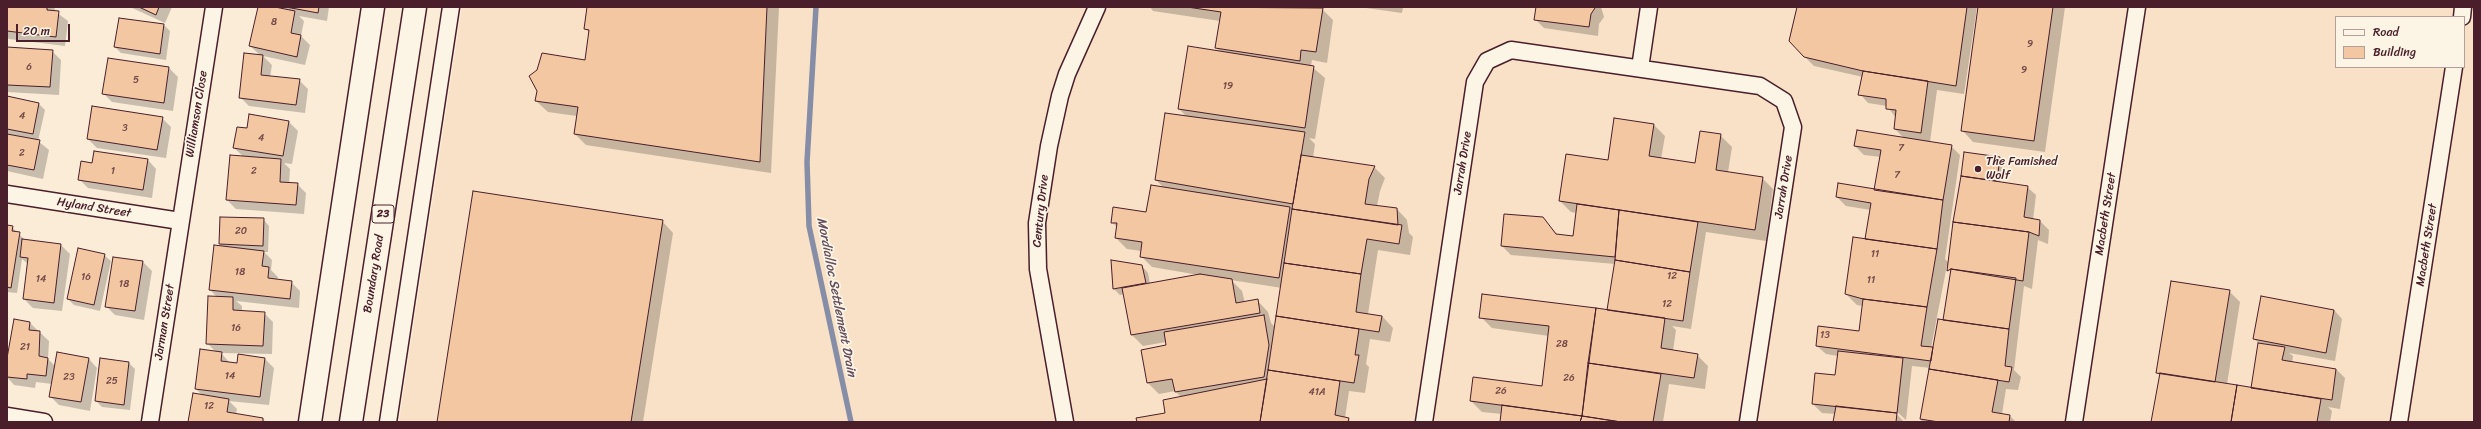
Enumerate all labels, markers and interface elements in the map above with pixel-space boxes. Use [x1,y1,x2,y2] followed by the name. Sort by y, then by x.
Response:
[18,16,72,42] scale bar
[271,16,277,28] house number: 8
[2335,16,2465,68] legend
[23,20,50,42] text: 20 m
[2373,21,2399,43] text: Road
[2027,38,2033,50] house number: 9
[2373,41,2416,63] text: Building
[26,61,32,73] house number: 6
[2021,64,2027,76] house number: 9
[183,69,211,159] street label: Williamson Close
[133,74,139,86] house number: 5
[1223,80,1233,92] house number: 19
[19,110,25,122] house number: 4
[122,122,128,134] house number: 3
[1451,130,1475,196] street label: Jarrah Drive
[258,132,264,144] house number: 4
[1898,142,1904,154] house number: 7
[19,147,25,159] house number: 2
[1772,154,1796,220] street label: Jarrah Drive
[1986,155,2057,183] place label: The Famished Wolf
[1973,164,1983,174] marker: The Famished Wolf
[111,165,115,177] house number: 1
[251,165,257,177] house number: 2
[1894,169,1900,181] house number: 7
[2092,172,2120,256] street label: Macbeth Street
[1030,174,1052,248] street label: Century Drive
[56,195,132,221] street label: Hyland Street
[2413,203,2441,287] street label: Macbeth Street
[372,205,394,223] road number: 23
[813,216,859,378] water label: Mordialloc Settlement Drain
[235,225,247,237] house number: 20
[361,234,387,314] street label: Boundary Road
[1871,248,1879,260] house number: 11
[235,266,245,278] house number: 18
[1667,270,1677,282] house number: 12
[81,271,91,283] house number: 16
[36,273,46,285] house number: 14
[1867,274,1875,286] house number: 11
[119,278,129,290] house number: 18
[152,283,178,361] street label: Jarman Street
[1662,298,1672,310] house number: 12
[231,322,241,334] house number: 16
[1820,329,1830,341] house number: 13
[1556,338,1568,350] house number: 28
[20,341,30,353] house number: 21
[225,370,235,382] house number: 14
[63,371,75,383] house number: 23
[1563,372,1575,384] house number: 26
[106,375,118,387] house number: 25
[1495,385,1507,397] house number: 26
[1308,386,1326,398] house number: 41A
[204,400,214,412] house number: 12

